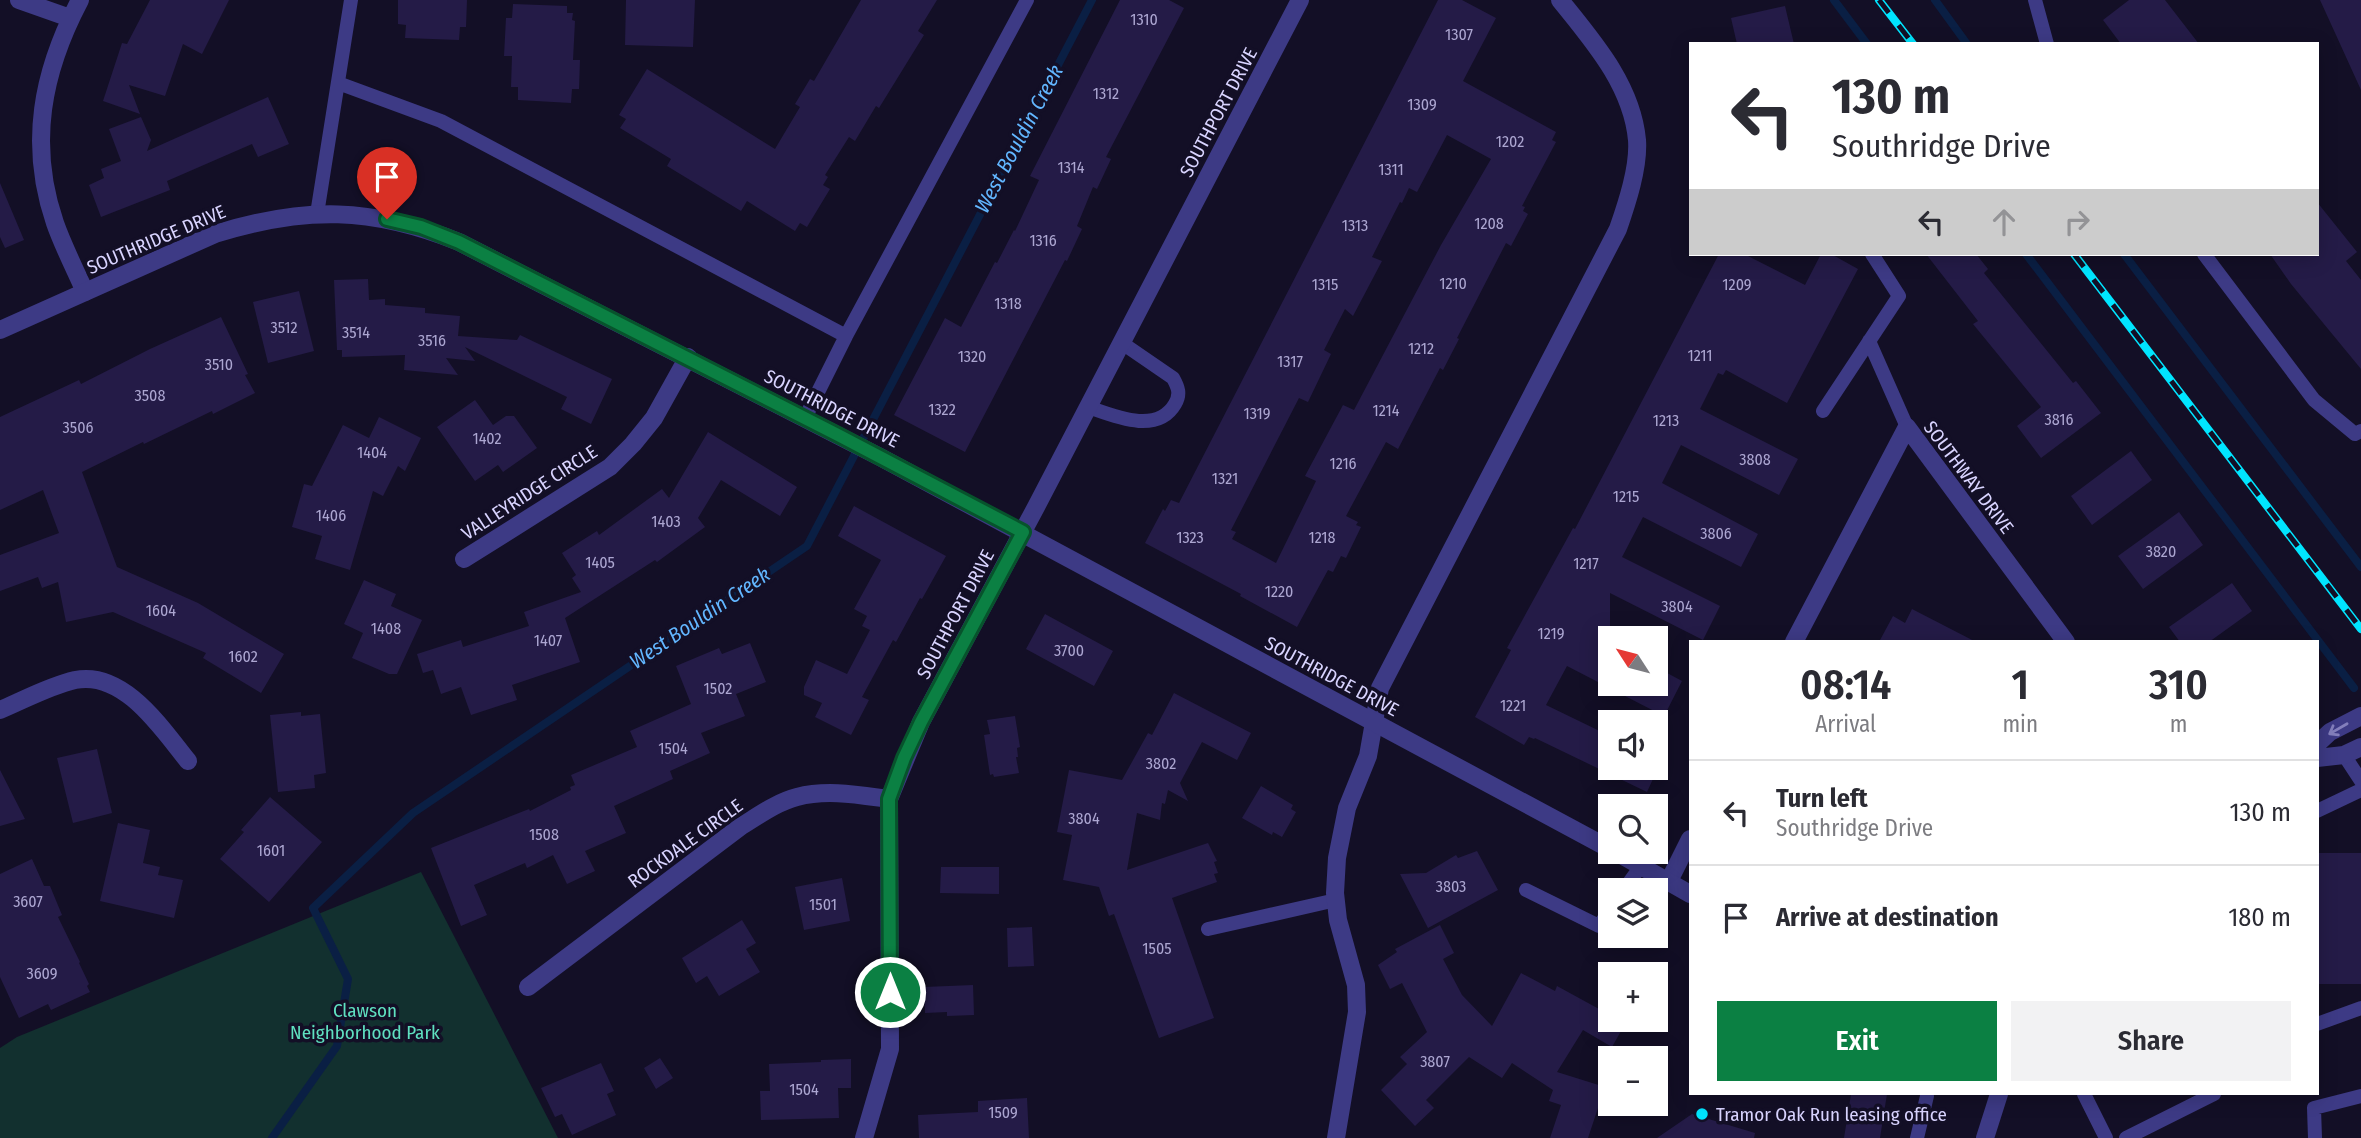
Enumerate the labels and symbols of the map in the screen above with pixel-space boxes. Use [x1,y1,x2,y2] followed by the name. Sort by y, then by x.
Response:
[1130,10,1158,29] house number: 1310
[1445,25,1474,44] house number: 1307
[1175,44,1262,181] street label: SOUTHPORT DRIVE
[969,60,1069,218] water label: West Bouldin Creek
[1093,84,1119,103] house number: 1312
[1407,95,1437,114] house number: 1309
[1496,132,1524,151] house number: 1202
[357,147,417,219] pin
[1057,158,1085,177] house number: 1314
[1378,160,1404,179] house number: 1311
[83,200,229,279] street label: SOUTHRIDGE DRIVE
[1474,214,1504,233] house number: 1208
[1342,216,1368,235] house number: 1313
[1029,231,1057,250] house number: 1316
[1439,274,1467,293] house number: 1210
[1312,275,1338,294] house number: 1315
[1722,275,1752,294] house number: 1209
[994,294,1022,313] house number: 1318
[270,318,298,337] house number: 3512
[342,323,370,342] house number: 3514
[418,331,446,350] house number: 3516
[1408,339,1434,358] house number: 1212
[1687,346,1713,365] house number: 1211
[958,347,986,366] house number: 1320
[1277,352,1303,371] house number: 1317
[205,355,233,374] house number: 3510
[760,365,903,452] street label: SOUTHRIDGE DRIVE
[135,386,165,405] house number: 3508
[928,400,956,419] house number: 1322
[1373,401,1400,420] house number: 1214
[1243,404,1271,423] house number: 1319
[2045,410,2074,429] house number: 3816
[1653,411,1679,430] house number: 1213
[1919,416,2018,538] street label: SOUTHWAY DRIVE
[63,418,93,437] house number: 3506
[472,429,502,448] house number: 1402
[457,440,601,545] street label: VALLEYRIDGE CIRCLE
[357,443,387,462] house number: 1404
[1739,450,1771,469] house number: 3808
[1329,454,1357,473] house number: 1216
[1212,469,1238,488] house number: 1321
[1613,487,1639,506] house number: 1215
[316,506,346,525] house number: 1406
[651,512,681,531] house number: 1403
[1700,524,1732,543] house number: 3806
[1176,528,1204,547] house number: 1323
[1308,528,1336,547] house number: 1218
[2146,542,2176,561] house number: 3820
[912,546,999,683] street label: SOUTHPORT DRIVE
[585,553,615,572] house number: 1405
[1573,554,1599,573] house number: 1217
[625,561,775,675] water label: West Bouldin Creek
[1265,582,1293,601] house number: 1220
[1661,597,1693,616] house number: 3804
[146,601,176,620] house number: 1604
[371,619,401,638] house number: 1408
[1538,624,1565,643] house number: 1219
[1598,626,1668,696] north arrow
[534,631,563,650] house number: 1407
[1261,631,1403,721] street label: SOUTHRIDGE DRIVE
[1054,641,1084,660] house number: 3700
[228,647,258,666] house number: 1602
[704,679,732,698] house number: 1502
[1500,696,1526,715] house number: 1221
[2328,723,2349,736] one-way arrow
[658,739,688,758] house number: 1504
[1146,754,1176,773] house number: 3802
[623,794,747,893] street label: ROCKDALE CIRCLE
[1068,809,1100,828] house number: 3804
[529,825,559,844] house number: 1508
[257,841,285,860] house number: 1601
[1436,877,1466,896] house number: 3803
[13,892,43,911] house number: 3607
[809,895,837,914] house number: 1501
[1142,939,1172,958] house number: 1505
[853,955,927,1029] position arrow
[26,964,58,983] house number: 3609
[290,999,440,1044] park label: Clawson Neighborhood Park
[1420,1052,1450,1071] house number: 3807
[789,1080,819,1099] house number: 1504
[988,1103,1018,1122] house number: 1509
[1716,1103,1947,1126] place label: Tramor Oak Run leasing office
[1694,1106,1710,1122] marker: Tramor Oak Run leasing office

